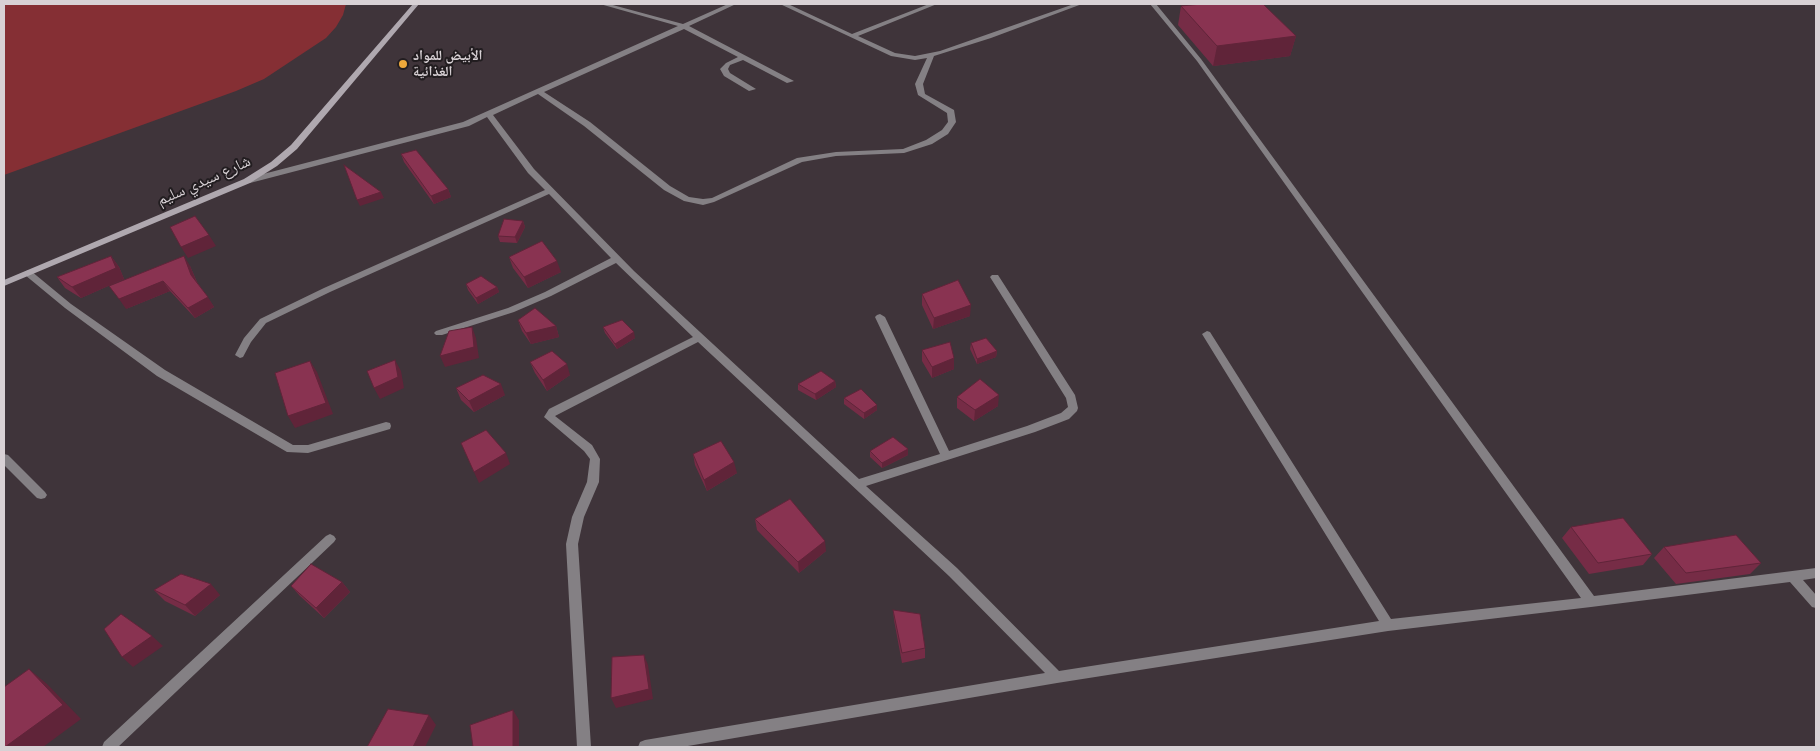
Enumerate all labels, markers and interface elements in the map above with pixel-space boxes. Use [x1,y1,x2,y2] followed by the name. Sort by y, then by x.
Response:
[413,48,483,80] place label: الأبيض للمواد الغذائية
[397,58,409,70] marker: الأبيض للمواد الغذائية
[154,152,254,210] street label: شارع سيدي سليم

